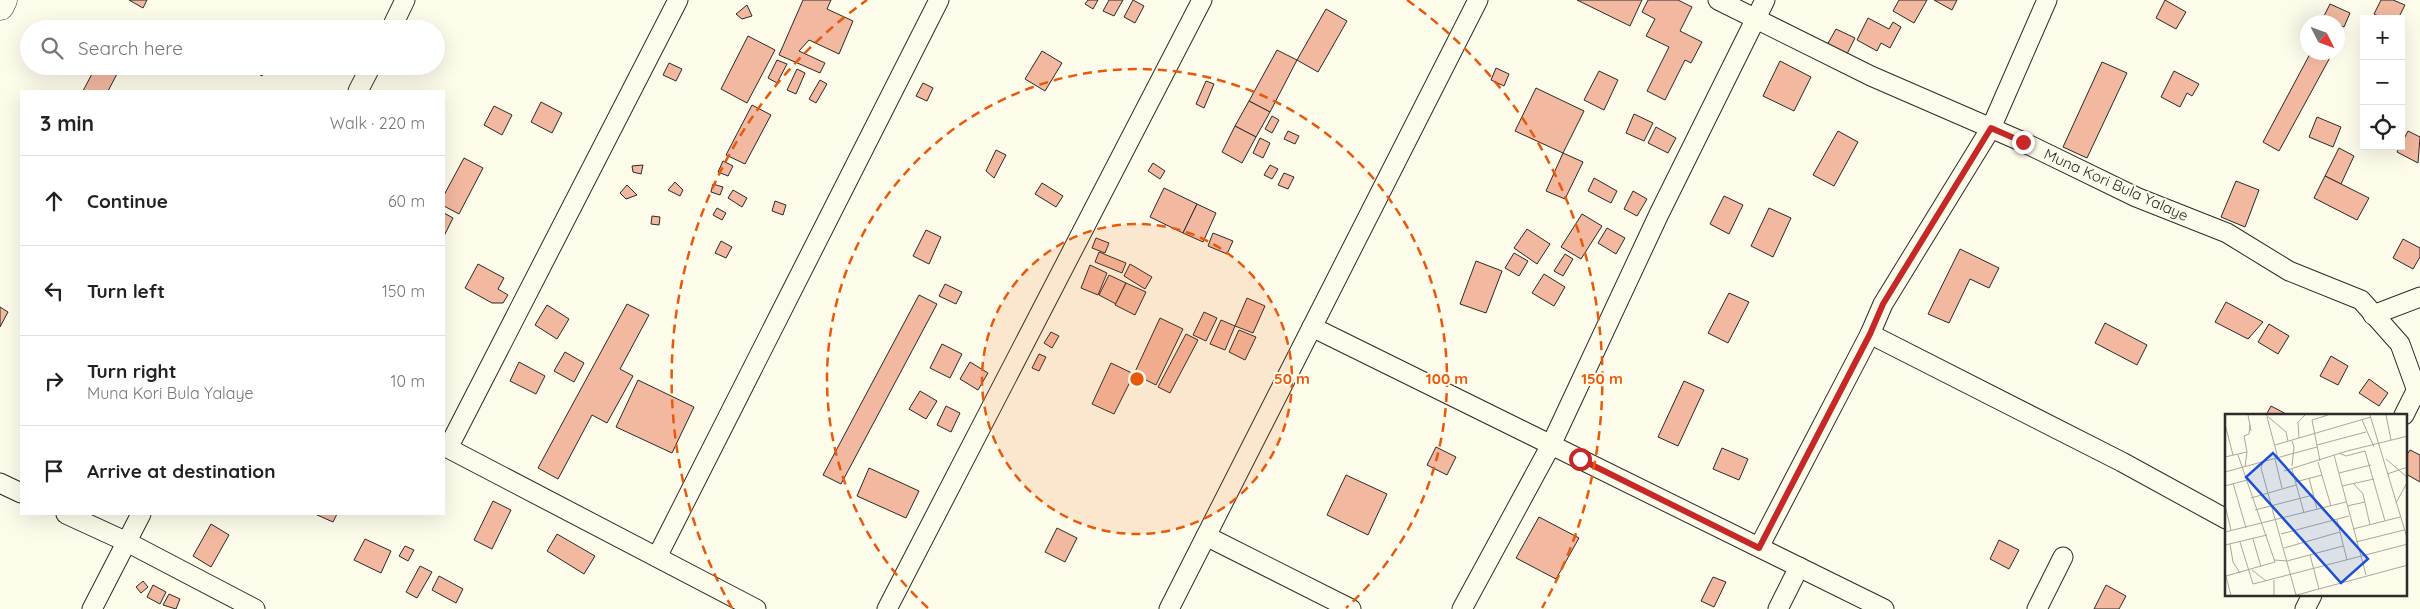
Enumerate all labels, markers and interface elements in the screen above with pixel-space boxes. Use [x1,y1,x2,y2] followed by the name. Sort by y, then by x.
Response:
[2300,15,2345,60] north arrow
[2360,15,2405,150] map controls
[2360,15,2405,60] button: +
[20,20,445,75] search box
[38,34,66,62] icon: search
[78,36,183,60] text: Search here
[2360,60,2405,105] button: −
[2360,105,2405,150] button: locate
[40,110,94,136] text: 3 min
[330,113,425,133] text: Walk · 220 m
[2012,131,2035,154] route end
[2041,144,2191,225] street label: Muna Kori Bula Yalaye
[40,187,68,215] icon: ahead
[87,189,168,213] text: Continue
[388,191,425,211] text: 60 m
[40,277,68,305] icon: left
[87,279,165,303] text: Turn left
[382,281,425,301] text: 150 m
[87,359,176,383] text: Turn right
[40,367,68,395] icon: right
[1274,369,1310,388] text: 50 m
[1426,369,1468,388] text: 100 m
[1581,369,1623,388] text: 150 m
[1128,370,1146,388] centre of rings
[391,371,425,391] text: 10 m
[87,383,254,403] text: Muna Kori Bula Yalaye
[2225,414,2408,596] inset map
[1569,448,1592,471] route start
[40,457,68,485] icon: arrive
[87,459,276,483] text: Arrive at destination

